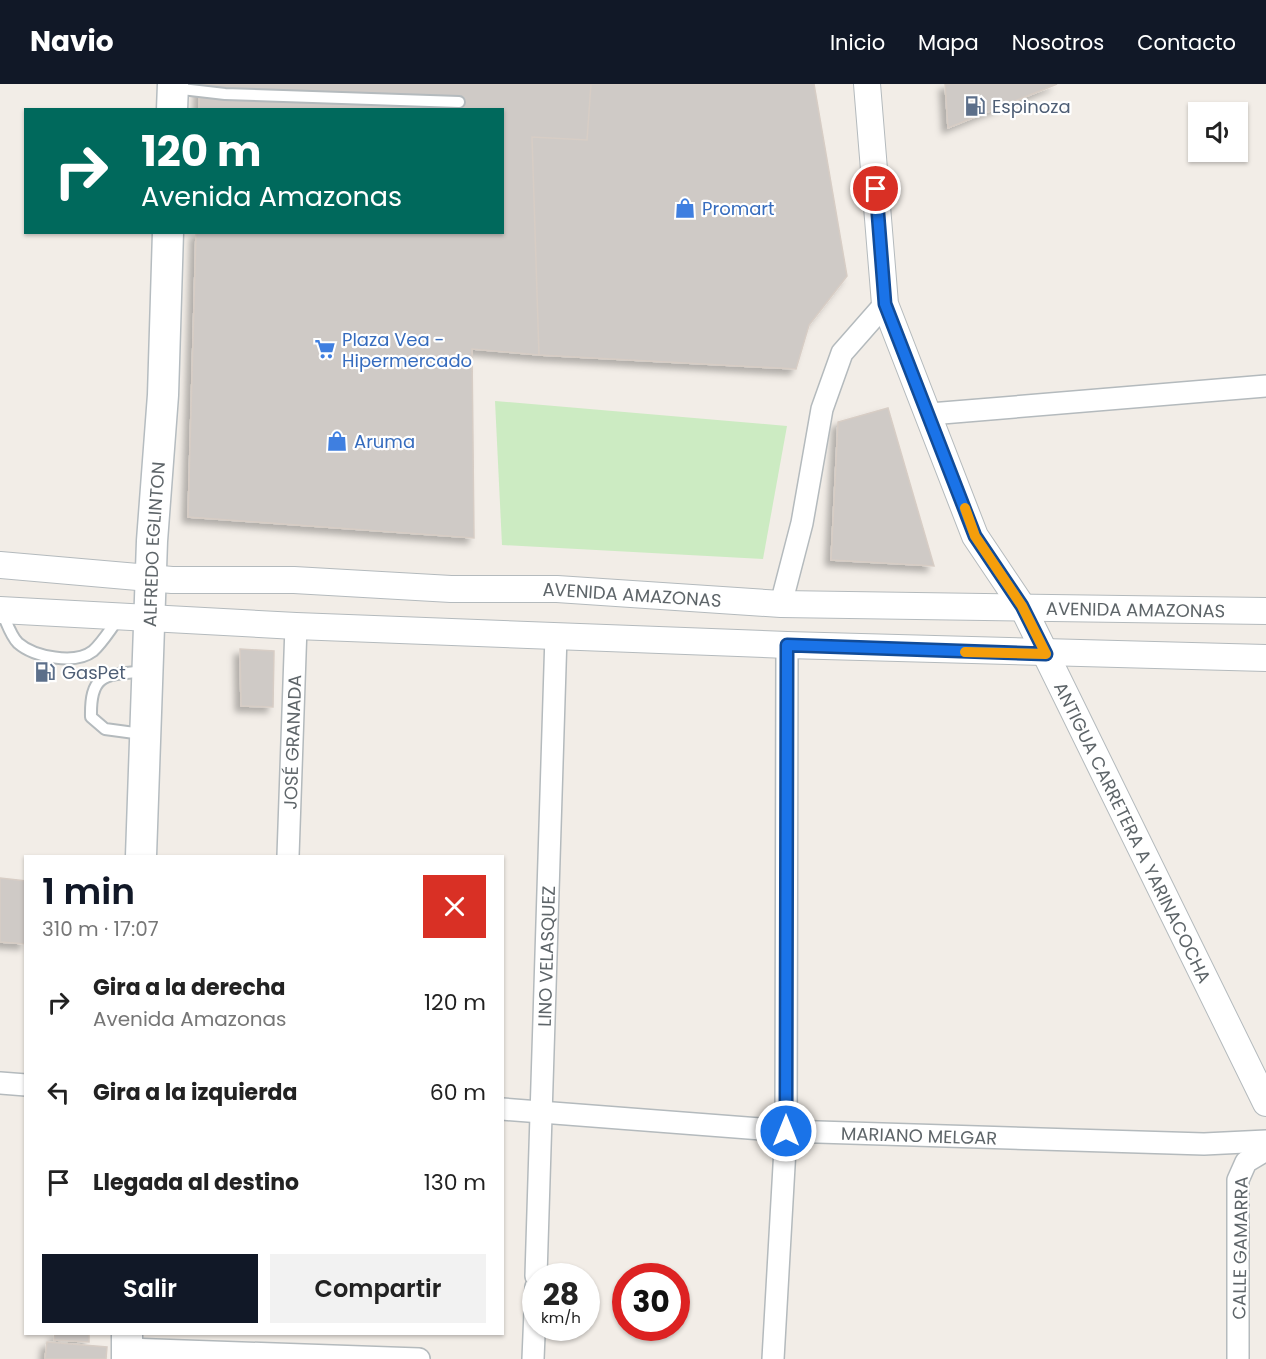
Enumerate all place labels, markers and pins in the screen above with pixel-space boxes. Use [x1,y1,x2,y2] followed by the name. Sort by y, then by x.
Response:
[963,94,987,118] fuel station icon: Espinoza
[992,94,1071,119] place label: Espinoza
[850,163,901,214] pin
[673,196,697,220] shop icon: Promart
[702,196,775,221] place label: Promart
[342,327,472,373] place label: Plaza Vea - Hipermercado
[313,337,337,361] supermarket icon: Plaza Vea - Hipermercado
[325,429,349,453] shop icon: Aruma
[354,429,415,454] place label: Aruma
[33,660,57,684] fuel station icon: GasPet
[62,660,126,685] place label: GasPet

